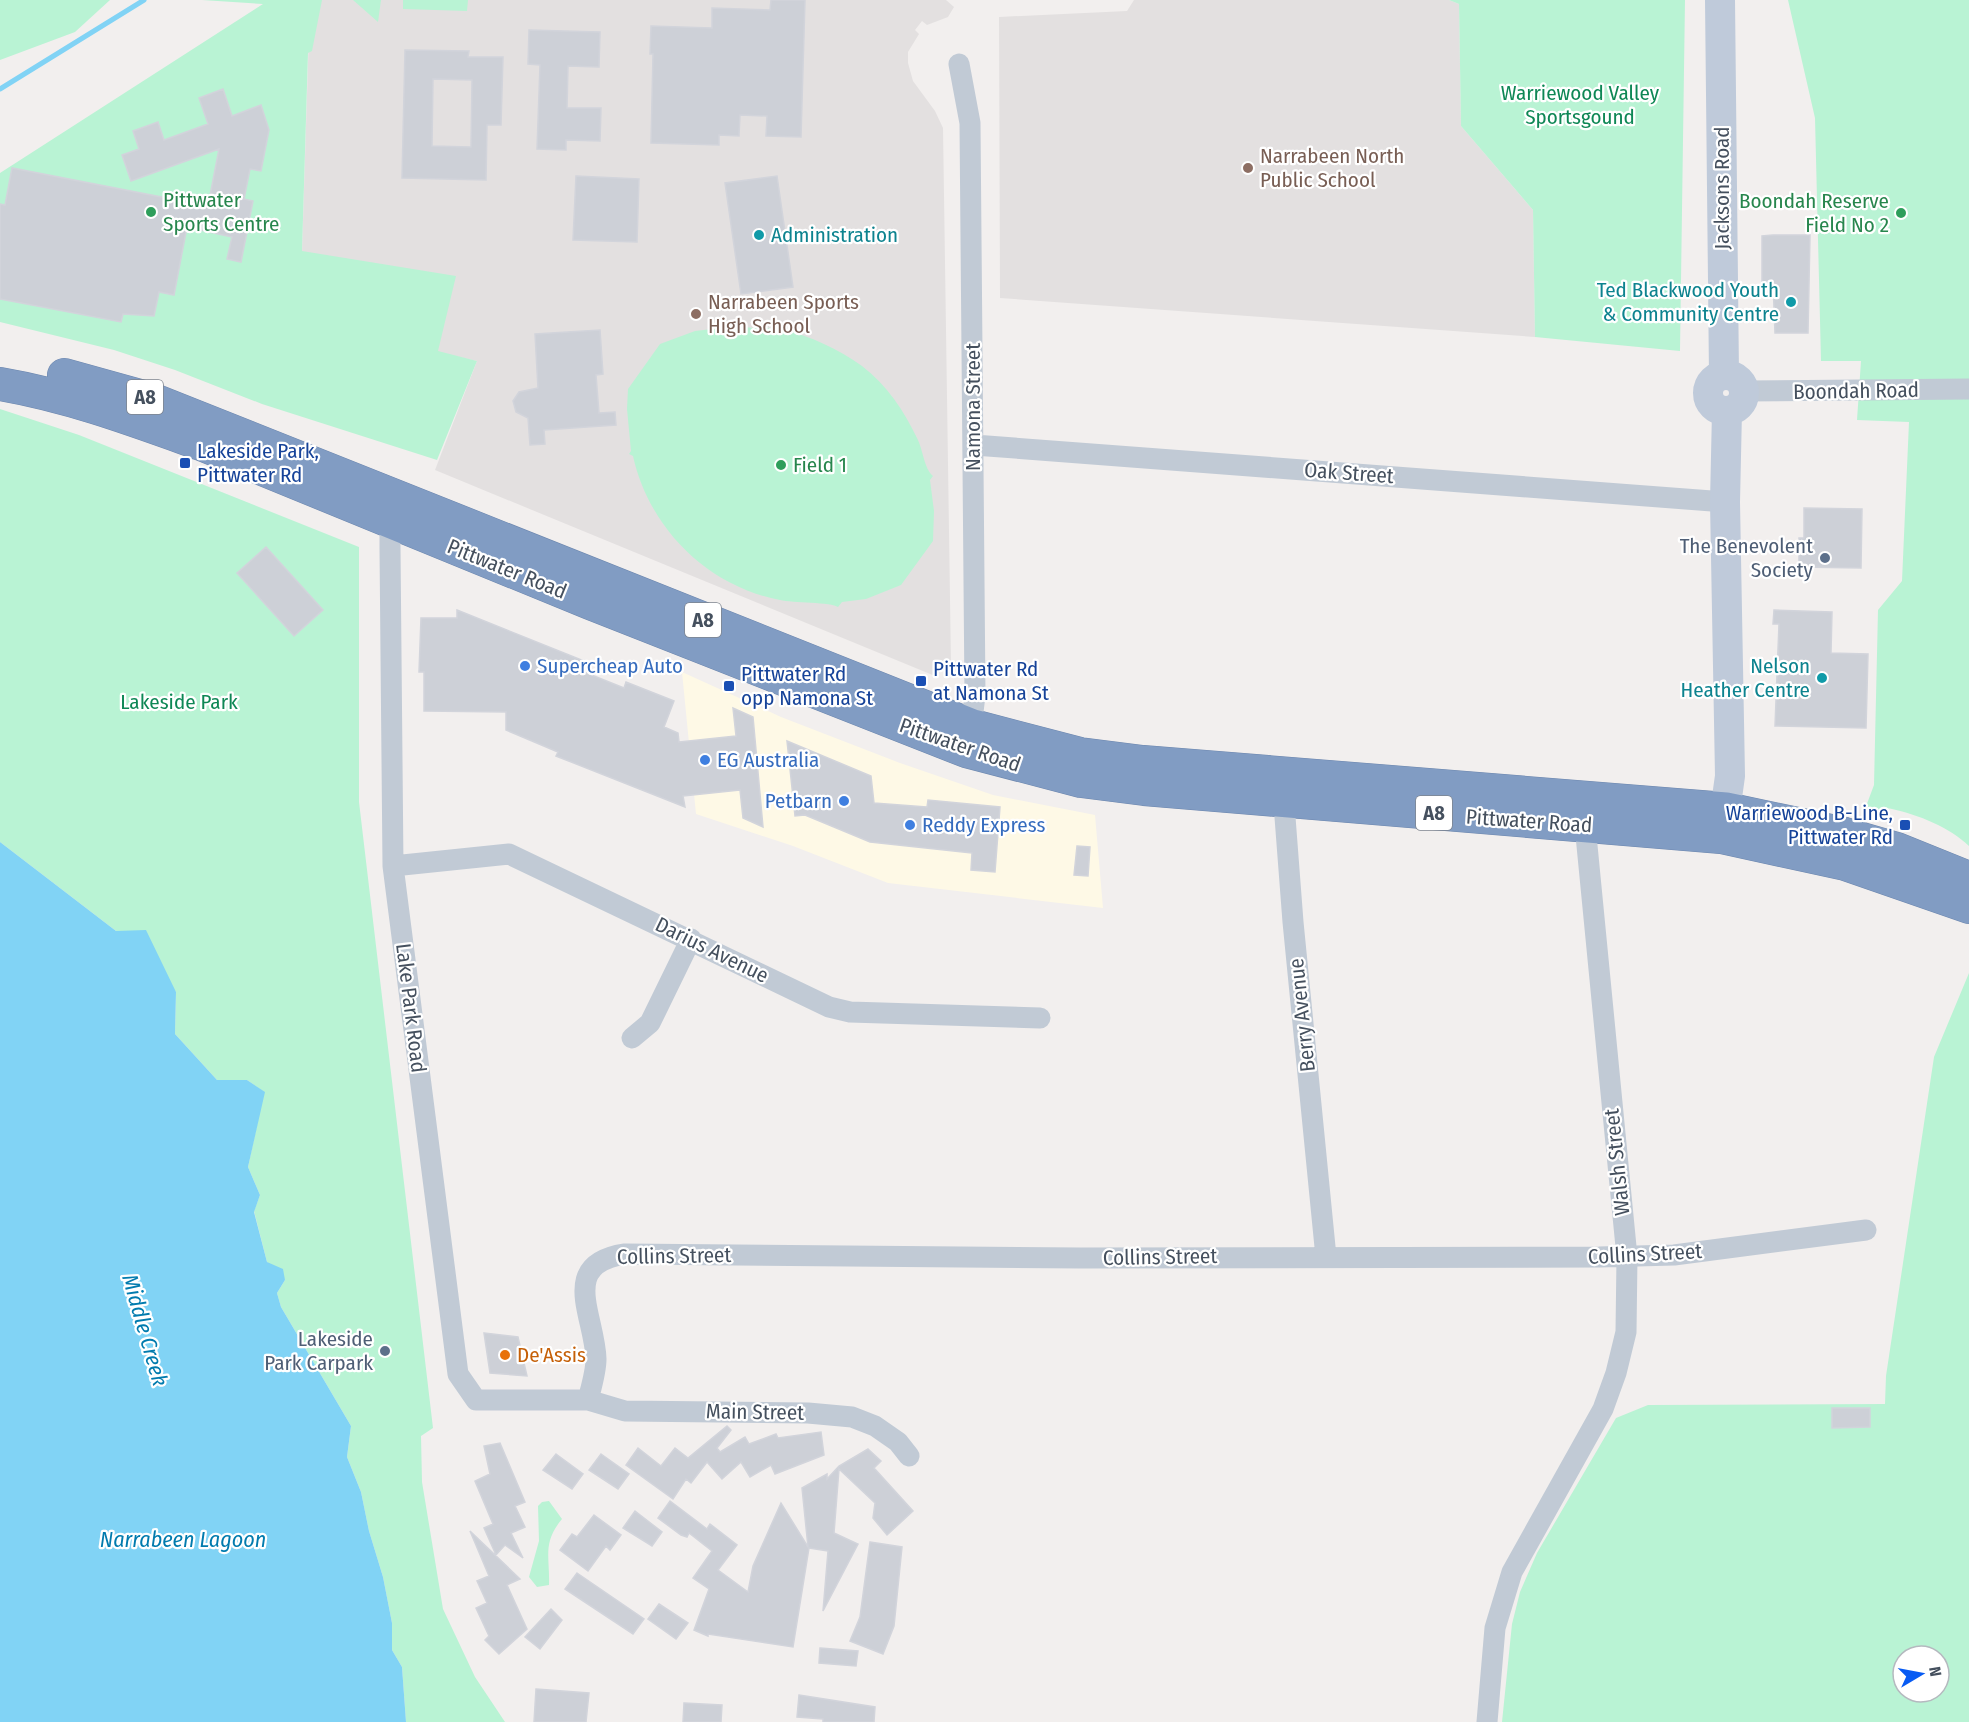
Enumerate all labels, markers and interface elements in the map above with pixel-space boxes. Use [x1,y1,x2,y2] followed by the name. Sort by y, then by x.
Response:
[1501,80,1660,130] park label: Warriewood Valley Sportsgound
[1709,126,1735,250] street label: Jacksons Road
[1260,143,1404,193] place label: Narrabeen North Public School
[1241,161,1255,175] marker: Narrabeen North Public School
[163,187,279,237] place label: Pittwater Sports Centre
[1739,188,1889,238] place label: Boondah Reserve Field No 2
[144,205,158,219] marker: Pittwater Sports Centre
[1894,206,1908,220] marker: Boondah Reserve Field No 2
[771,222,898,248] place label: Administration
[752,228,766,242] marker: Administration
[1597,277,1779,327] place label: Ted Blackwood Youth & Community Centre
[708,289,859,339] place label: Narrabeen Sports High School
[1784,295,1798,309] marker: Ted Blackwood Youth & Community Centre
[689,307,703,321] marker: Narrabeen Sports High School
[960,343,986,471] street label: Namona Street
[1793,377,1919,405] street label: Boondah Road
[127,380,163,414] road number: A8
[197,438,319,488] place label: Lakeside Park, Pittwater Rd
[793,452,847,478] place label: Field 1
[178,456,192,470] marker: Lakeside Park, Pittwater Rd
[1303,457,1395,489] street label: Oak Street
[774,458,788,472] marker: Field 1
[443,533,571,605] street label: Pittwater Road
[1680,533,1814,583] place label: The Benevolent Society
[1818,551,1832,565] marker: The Benevolent Society
[685,603,721,637] road number: A8
[537,653,683,679] place label: Supercheap Auto
[1681,653,1810,703] place label: Nelson Heather Centre
[933,656,1049,706] place label: Pittwater Rd at Namona St
[518,659,532,673] marker: Supercheap Auto
[741,661,873,711] place label: Pittwater Rd opp Namona St
[1815,671,1829,685] marker: Nelson Heather Centre
[914,674,928,688] marker: Pittwater Rd at Namona St
[722,679,736,693] marker: Pittwater Rd opp Namona St
[120,689,238,715] park label: Lakeside Park
[896,712,1024,778] street label: Pittwater Road
[717,747,819,773] place label: EG Australia
[698,753,712,767] marker: EG Australia
[765,788,832,814] place label: Petbarn
[837,794,851,808] marker: Petbarn
[1416,796,1452,830] road number: A8
[1726,800,1893,850] place label: Warriewood B-Line, Pittwater Rd
[1465,804,1593,838] street label: Pittwater Road
[922,812,1045,838] place label: Reddy Express
[903,818,917,832] marker: Reddy Express
[1898,818,1912,832] marker: Warriewood B-Line, Pittwater Rd
[651,911,773,989] street label: Darius Avenue
[390,942,432,1074] street label: Lake Park Road
[1283,957,1321,1073] street label: Berry Avenue
[1598,1107,1636,1217] street label: Walsh Street
[1587,1238,1703,1270] street label: Collins Street
[617,1242,731,1270] street label: Collins Street
[1103,1243,1217,1271] street label: Collins Street
[116,1271,174,1389] water label: Middle Creek
[264,1326,373,1376] place label: Lakeside Park Carpark
[517,1342,586,1368] place label: De'Assis
[378,1344,392,1358] marker: Lakeside Park Carpark
[498,1348,512,1362] marker: De'Assis
[706,1398,804,1426] street label: Main Street
[100,1526,266,1553] water label: Narrabeen Lagoon
[1891,1644,1951,1704] north arrow
[1925,1665,1945,1678] text: N

